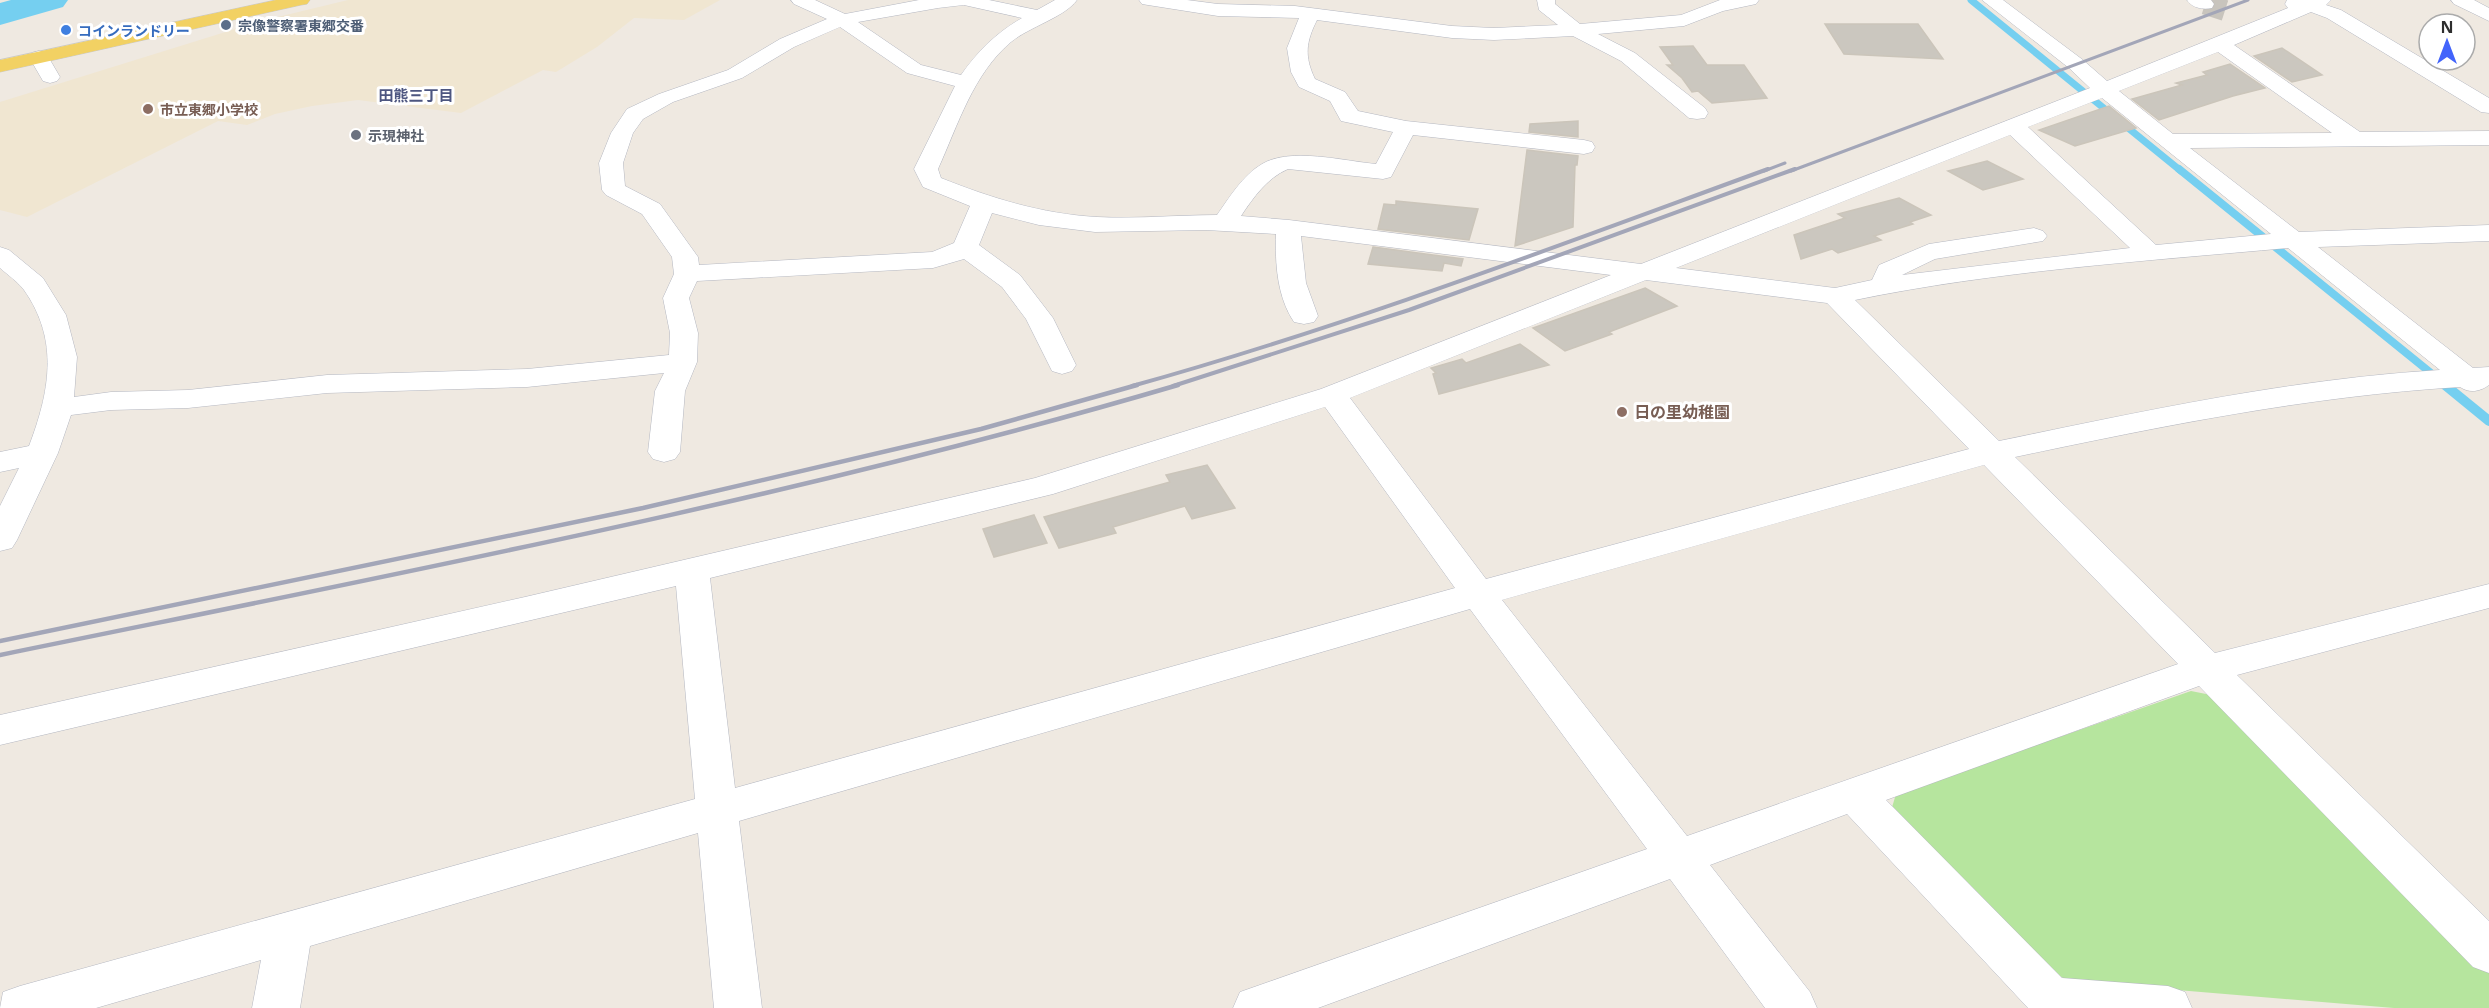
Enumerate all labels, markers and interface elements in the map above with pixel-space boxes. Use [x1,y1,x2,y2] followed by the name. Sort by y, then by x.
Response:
[2417,12,2477,72] north arrow
[238,16,364,35] place label: 宗像警察署東郷交番
[2440,16,2454,38] text: N
[219,18,233,32] marker: 宗像警察署東郷交番
[78,21,190,40] place label: コインランドリー
[59,23,73,37] marker: コインランドリー
[378,85,454,105] district label: 田熊三丁目
[160,100,258,119] place label: 市立東郷小学校
[141,102,155,116] marker: 市立東郷小学校
[368,126,424,145] place label: 示現神社
[349,128,363,142] marker: 示現神社
[1634,401,1730,423] place label: 日の里幼稚園
[1615,405,1629,419] marker: 日の里幼稚園

